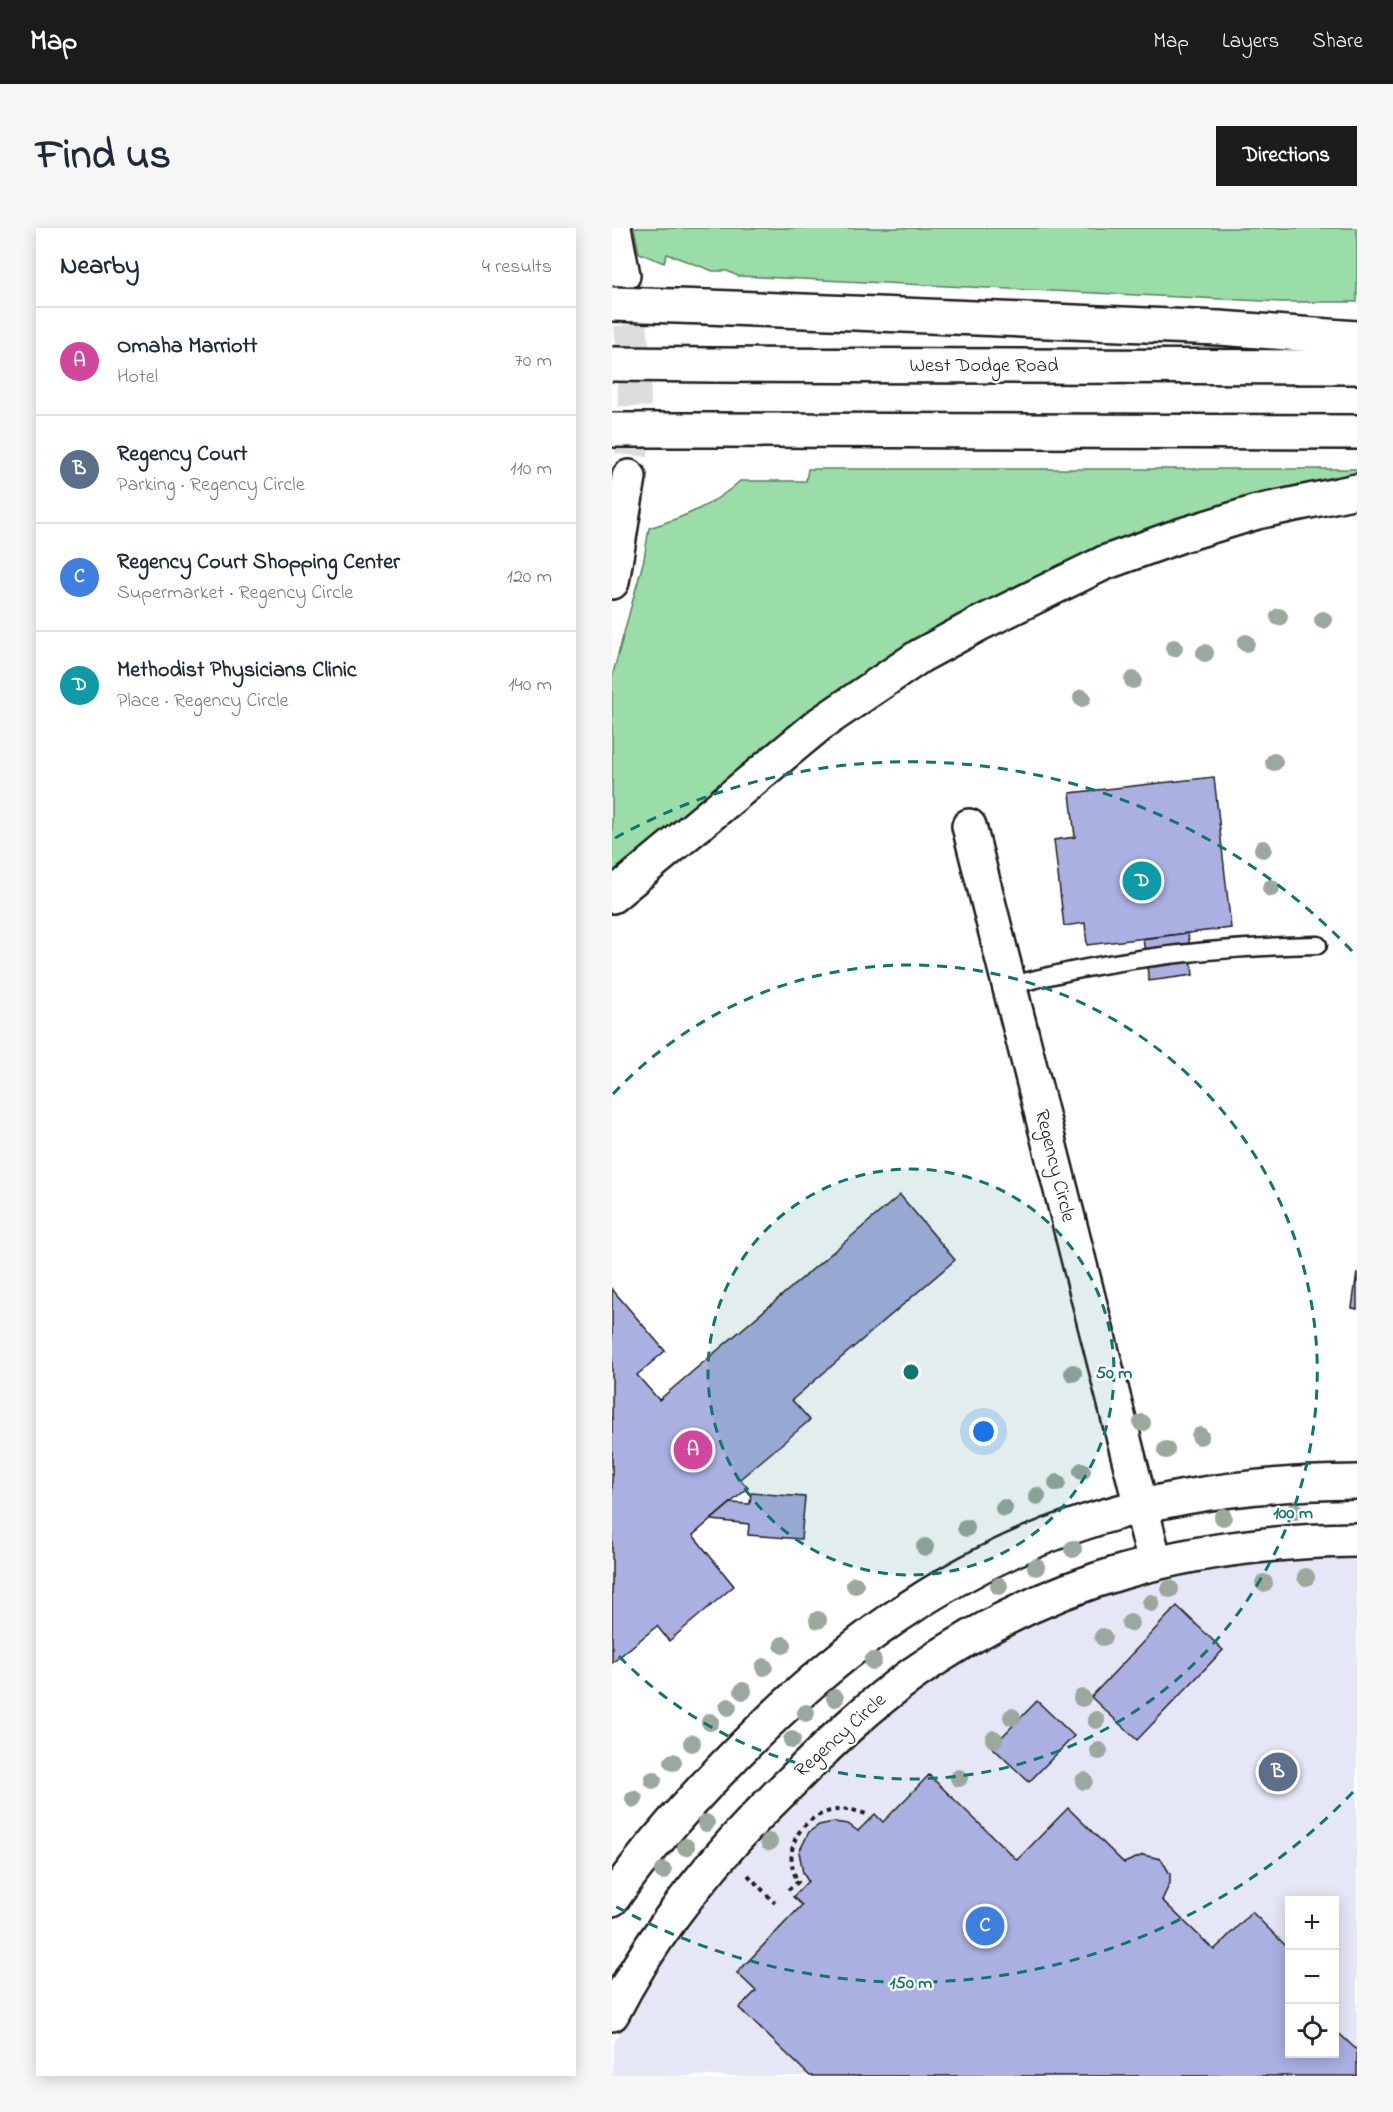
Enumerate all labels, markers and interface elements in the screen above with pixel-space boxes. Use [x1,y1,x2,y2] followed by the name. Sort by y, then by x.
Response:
[30,22,77,63] text: Map
[1153,27,1189,57] text: Map
[1222,27,1279,57] text: Layers
[1312,27,1363,57] text: Share
[36,126,171,187] text: Find us
[1216,126,1357,186] button: Directions
[60,248,139,286] text: Nearby
[482,253,552,282] text: 4 results
[117,331,257,363] text: Omaha Marriott
[73,347,86,376] text: A
[515,347,552,376] text: 70 m
[909,352,1059,382] street label: West Dodge Road
[117,363,158,392] text: Hotel
[117,439,247,471] text: Regency Court
[73,455,86,484] text: B
[510,455,552,484] text: 110 m
[117,471,305,500] text: Parking · Regency Circle
[117,547,400,579] text: Regency Court Shopping Center
[74,563,85,592] text: C
[507,563,552,592] text: 120 m
[117,579,353,608] text: Supermarket · Regency Circle
[117,655,357,687] text: Methodist Physicians Clinic
[72,671,87,700] text: D
[508,671,552,700] text: 140 m
[117,687,288,716] text: Place · Regency Circle
[1122,858,1162,904] pin: D
[1025,1107,1082,1225] street label: Regency Circle
[1096,1361,1132,1387] text: 50 m
[901,1362,921,1382] centre of rings
[969,1417,998,1446] your location
[674,1428,712,1472] pin: A
[1273,1501,1313,1527] text: 100 m
[789,1687,894,1786] street label: Regency Circle
[1258,1750,1298,1794] pin: B
[1285,1896,1339,2058] map controls
[1285,1896,1339,1950] button: +
[966,1904,1004,1948] pin: C
[1285,1950,1339,2004] button: −
[890,1971,932,1997] text: 150 m
[1285,2004,1339,2058] button: locate

